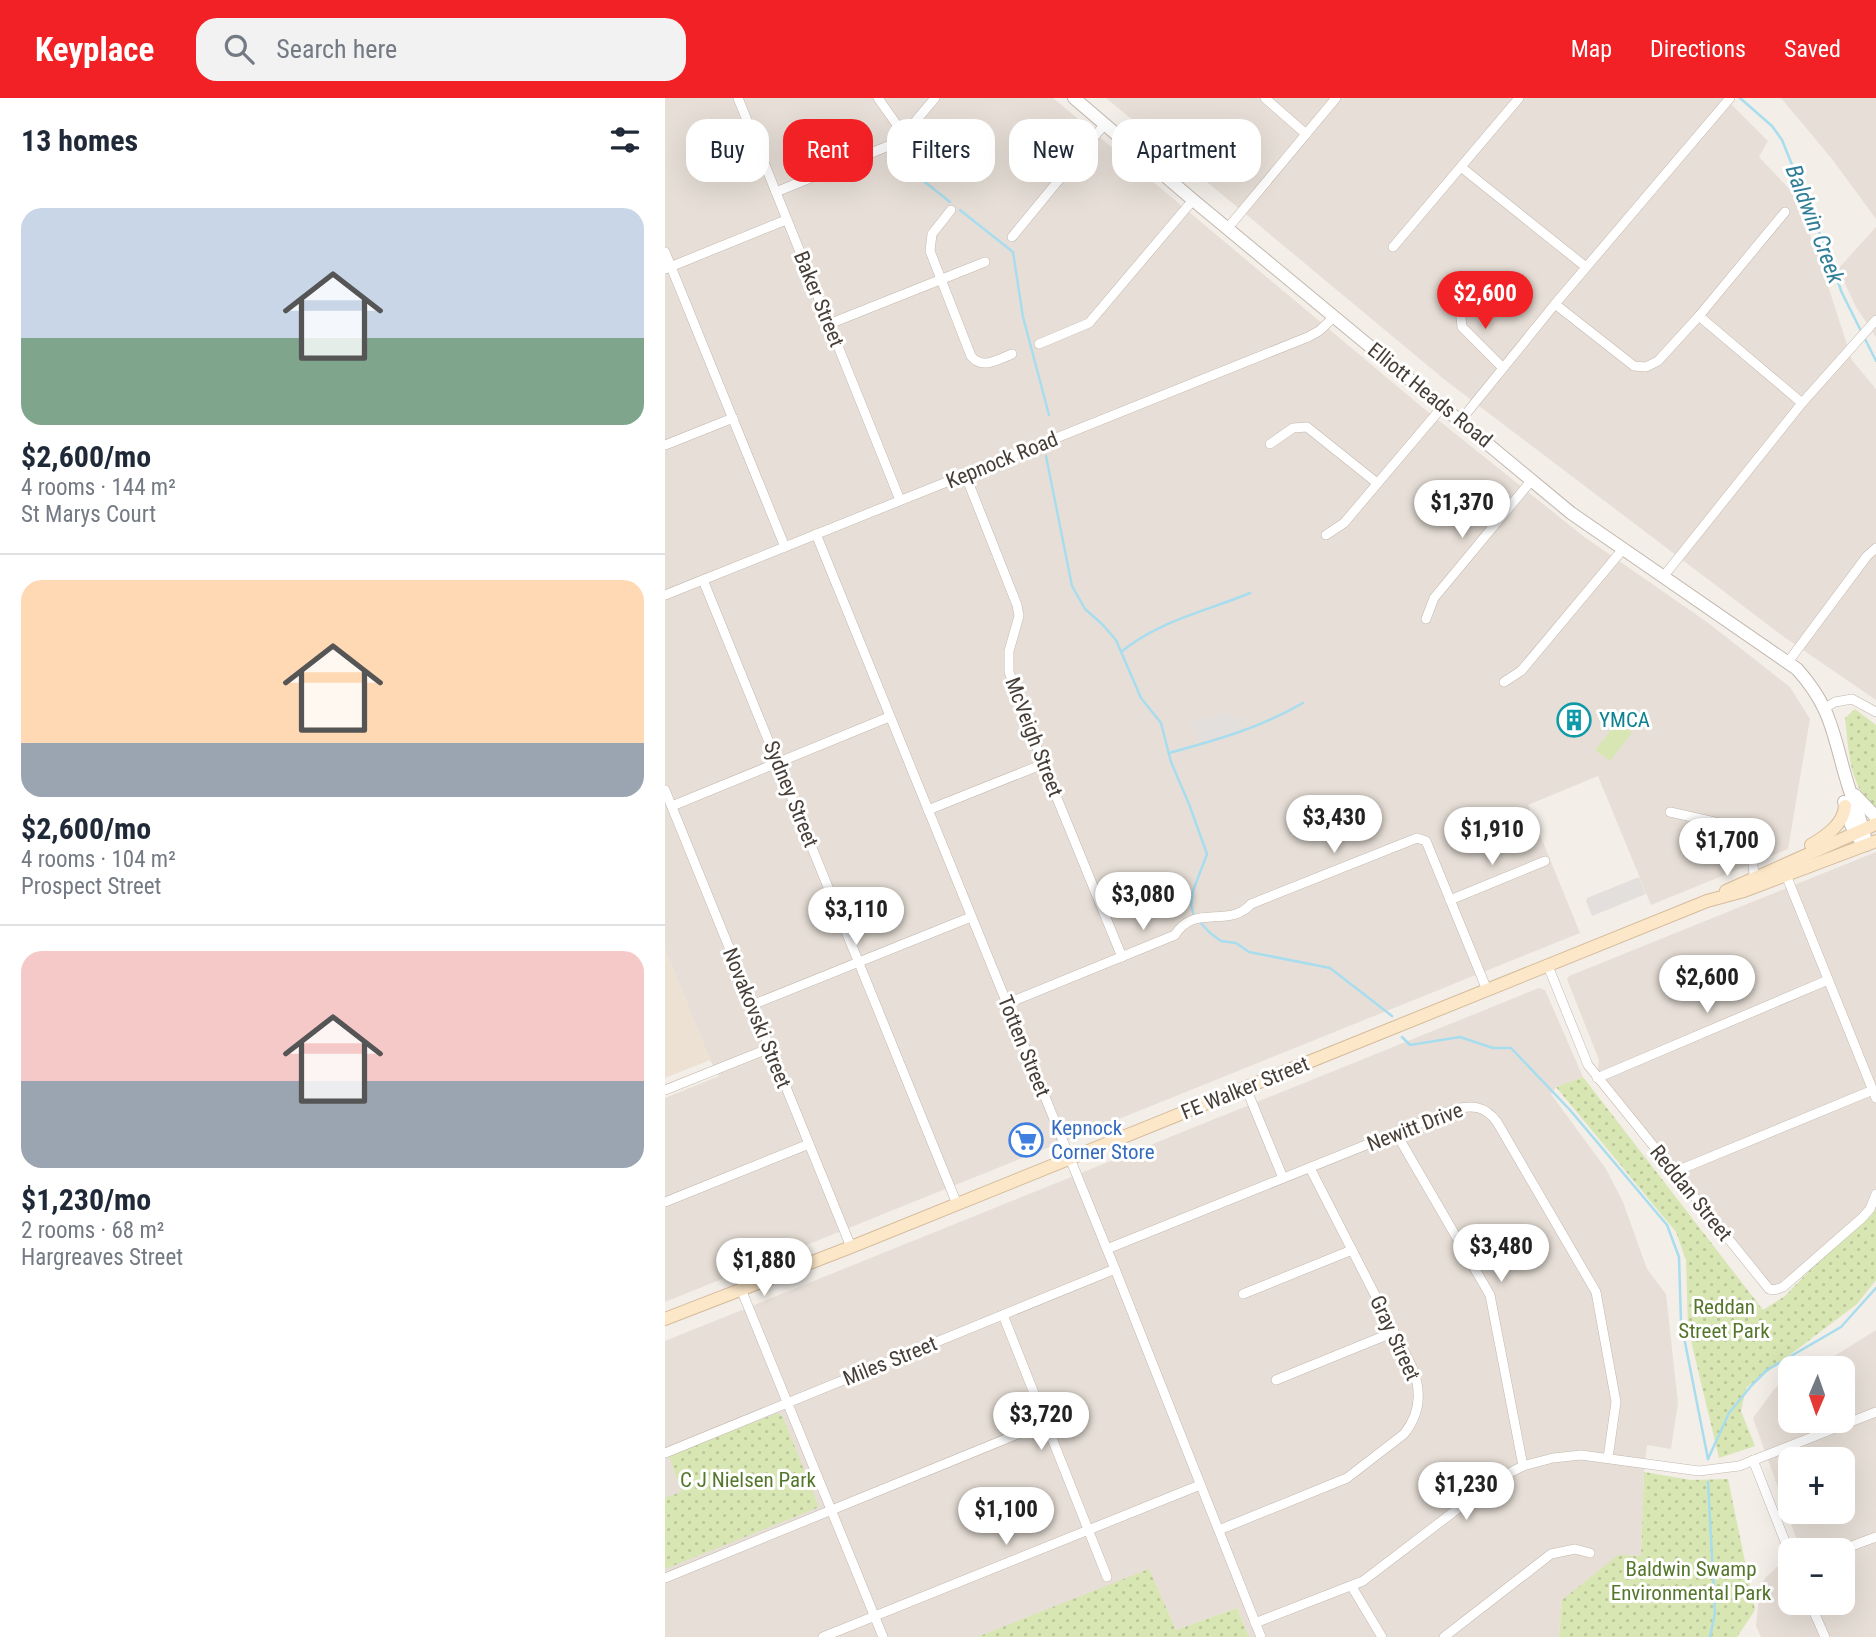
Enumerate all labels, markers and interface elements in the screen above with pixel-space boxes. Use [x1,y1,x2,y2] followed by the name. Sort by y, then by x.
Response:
[196,18,686,81] search box
[35,30,154,69] text: Keyplace
[220,30,258,68] icon: search
[276,34,397,64] text: Search here
[1571,35,1612,63] text: Map
[1650,35,1746,63] text: Directions
[1784,35,1841,63] text: Saved
[686,119,769,182] chip: Buy
[783,119,873,182] chip: Rent
[887,119,995,182] chip: Filters
[1009,119,1098,182] chip: New
[1112,119,1261,182] chip: Apartment
[606,121,644,159] icon: filters
[21,123,138,158] text: 13 homes
[1780,161,1850,288] water label: Baldwin Creek
[789,248,849,350] street label: Baker Street
[270,253,396,379] icon: home
[1428,272,1542,331] pin: $2,600
[1453,280,1517,307] text: $2,600
[1363,338,1497,452] street label: Elliott Heads Road
[943,427,1061,493] street label: Kepnock Road
[21,439,151,474] text: $2,600/mo
[21,474,176,501] text: 4 rooms · 144 m²
[1405,480,1519,540] pin: $1,370
[1430,489,1494,516] text: $1,370
[21,501,156,528] text: St Marys Court
[270,625,396,751] icon: home
[1000,674,1068,800] street label: McVeigh Street
[1555,701,1593,739] building icon: YMCA
[1599,708,1650,732] place label: YMCA
[759,737,823,851] street label: Sydney Street
[1277,796,1391,855] pin: $3,430
[1302,804,1366,831] text: $3,430
[1435,808,1549,867] pin: $1,910
[21,811,151,846] text: $2,600/mo
[1460,816,1524,843] text: $1,910
[1670,818,1784,878] pin: $1,700
[1695,827,1759,854] text: $1,700
[21,846,176,873] text: 4 rooms · 104 m²
[1086,872,1200,932] pin: $3,080
[21,873,161,900] text: Prospect Street
[1111,881,1175,908] text: $3,080
[799,888,913,947] pin: $3,110
[824,896,888,923] text: $3,110
[718,944,796,1092] street label: Novakovski Street
[1650,956,1764,1015] pin: $2,600
[1675,964,1739,991] text: $2,600
[993,992,1055,1100] street label: Totten Street
[270,996,396,1122] icon: home
[1178,1052,1312,1124] street label: FE Walker Street
[1364,1098,1466,1156] street label: Newitt Drive
[1051,1116,1155,1164] place label: Kepnock Corner Store
[1007,1121,1045,1159] supermarket icon: Kepnock Corner Store
[1645,1140,1737,1246] street label: Reddan Street
[21,1182,151,1217] text: $1,230/mo
[21,1217,164,1244] text: 2 rooms · 68 m²
[1444,1224,1558,1284] pin: $3,480
[1469,1233,1533,1260] text: $3,480
[707,1238,821,1298] pin: $1,880
[21,1244,183,1271] text: Hargreaves Street
[732,1247,796,1274] text: $1,880
[1365,1292,1425,1384] street label: Gray Street
[1678,1295,1770,1343] park label: Reddan Street Park
[840,1331,940,1391] street label: Miles Street
[1778,1356,1855,1433] north arrow
[1778,1356,1855,1615] map controls
[984,1392,1098,1452] pin: $3,720
[1009,1401,1073,1428] text: $3,720
[1778,1447,1855,1524] button: +
[1409,1462,1523,1522] pin: $1,230
[680,1468,817,1492] park label: C J Nielsen Park
[1434,1471,1498,1498] text: $1,230
[949,1488,1063,1547] pin: $1,100
[974,1496,1038,1523] text: $1,100
[1778,1538,1855,1615] button: −
[1611,1557,1772,1605] park label: Baldwin Swamp Environmental Park

